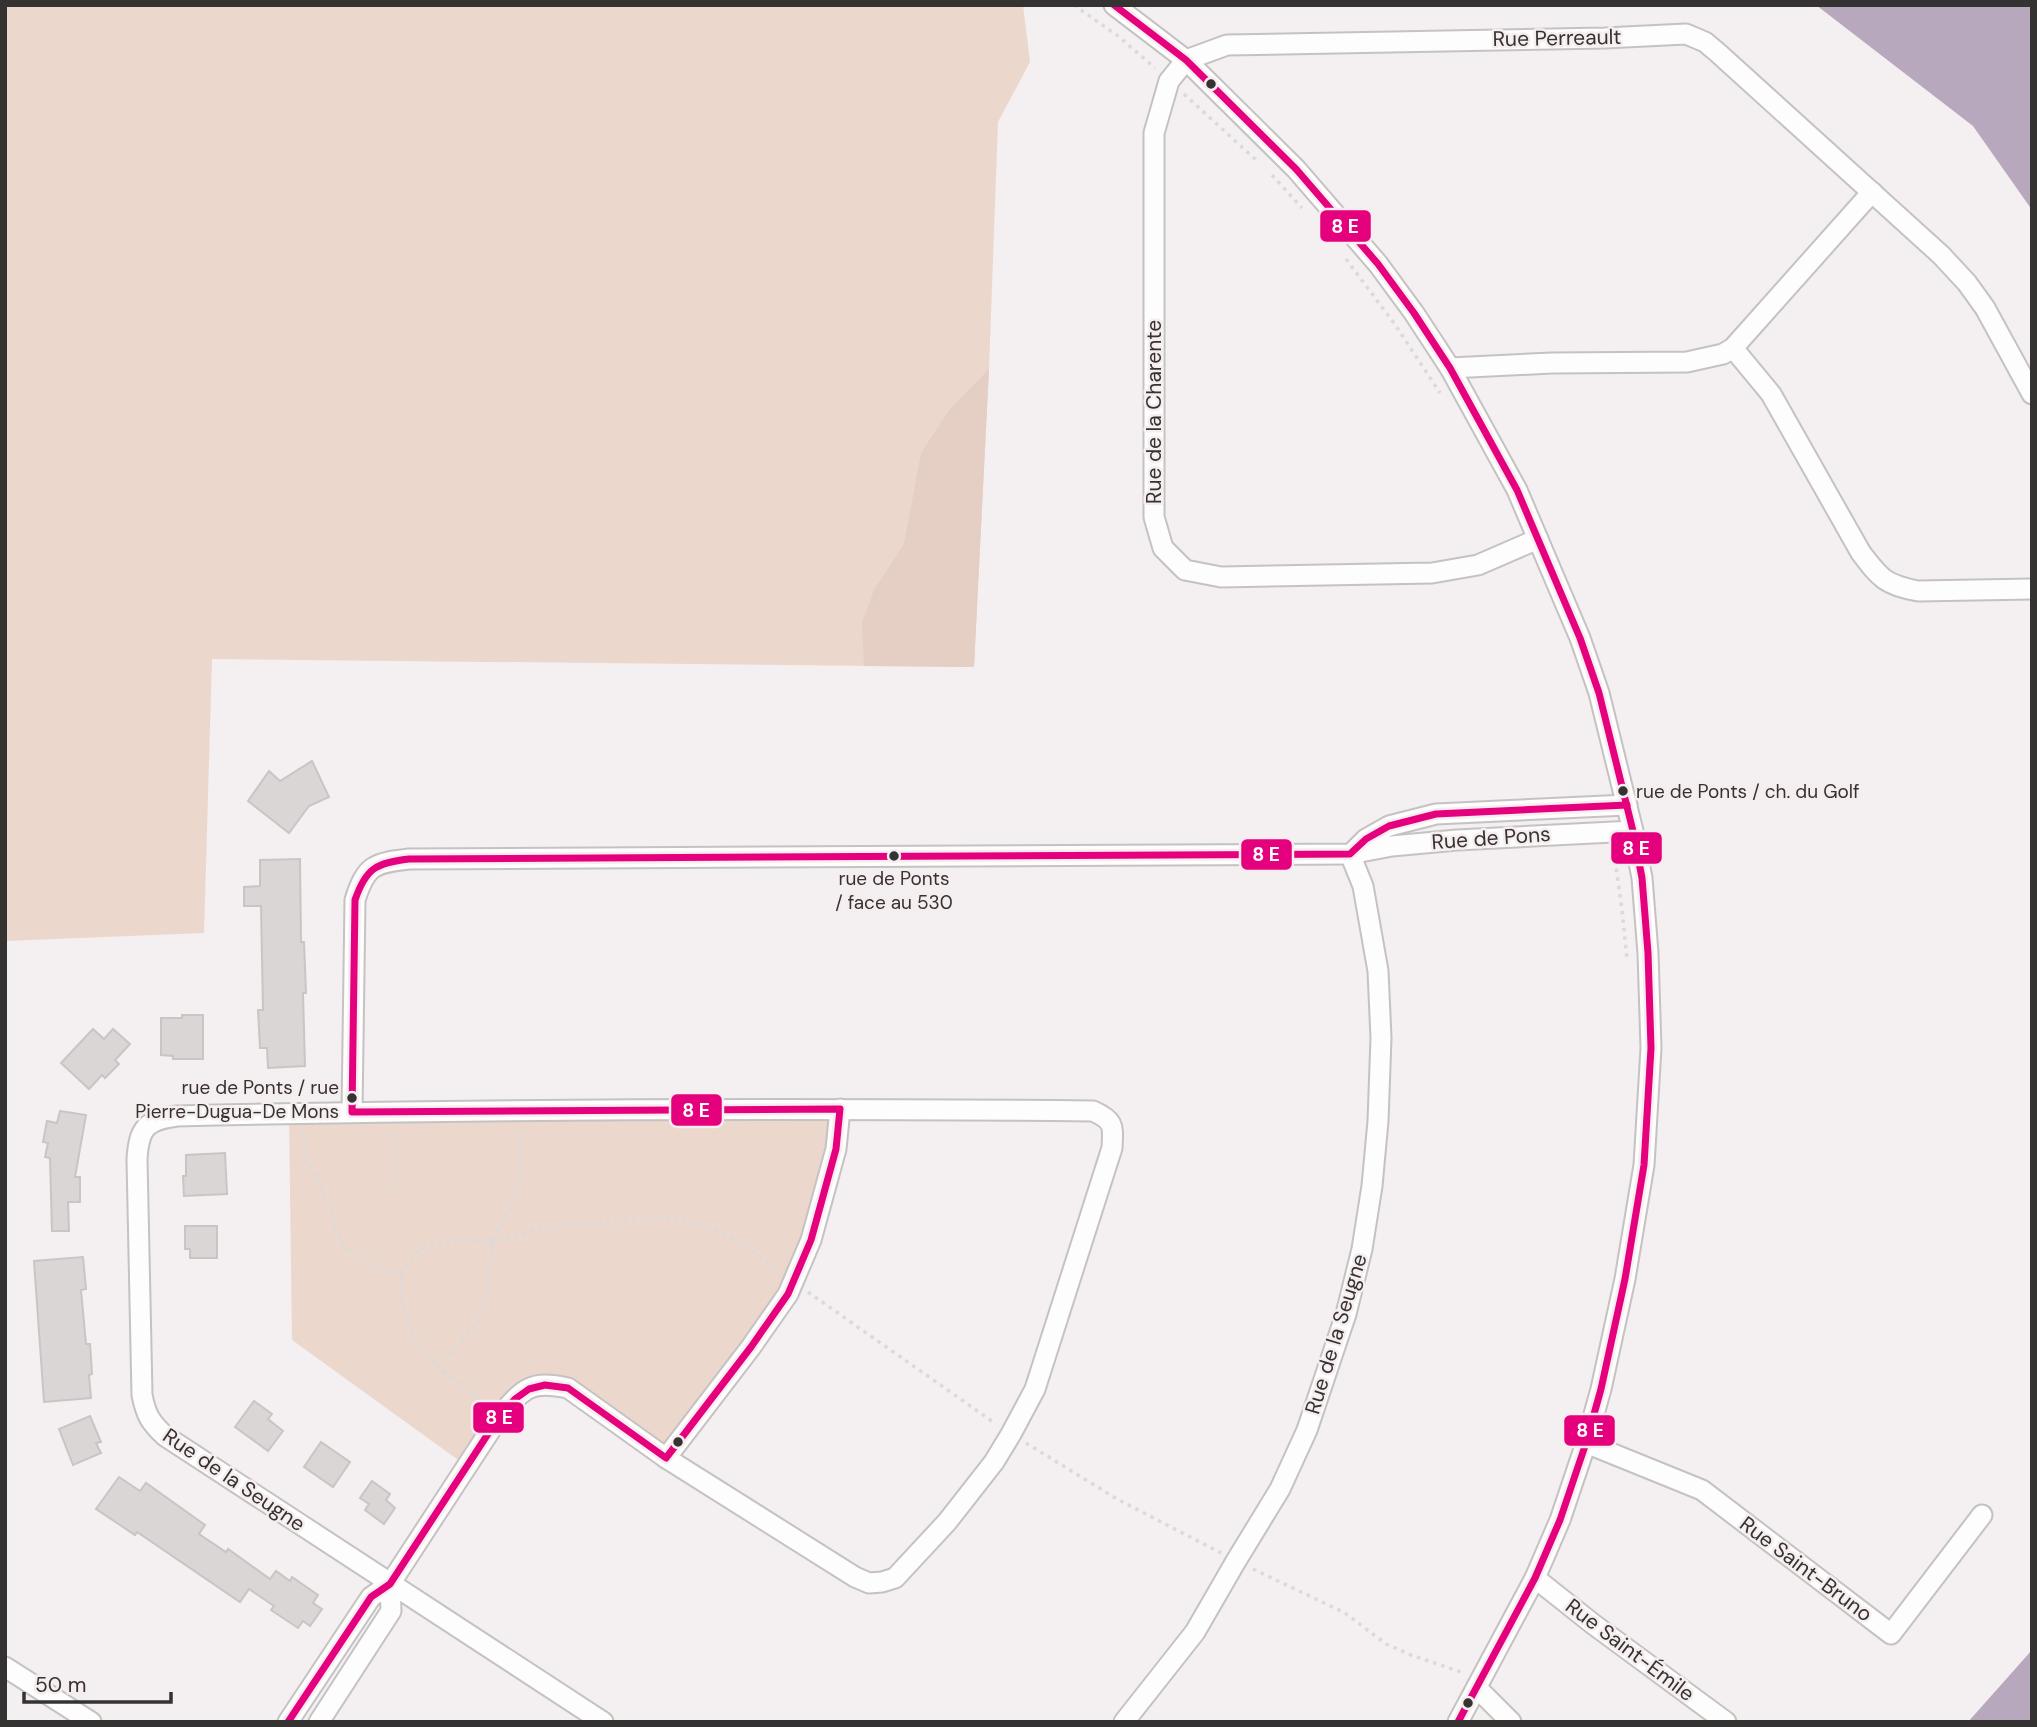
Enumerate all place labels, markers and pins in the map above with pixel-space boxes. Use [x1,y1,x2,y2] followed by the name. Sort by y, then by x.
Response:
[1204,77,1218,91] unlabelled marker
[1636,779,1860,804] place label: rue de Ponts / ch. du Golf
[1616,784,1630,798] marker: rue de Ponts / ch. du Golf
[887,849,901,863] marker: rue de Ponts / face au 530
[835,866,953,915] place label: rue de Ponts / face au 530
[135,1075,339,1124] place label: rue de Ponts / rue Pierre-Dugua-De Mons
[345,1091,359,1105] marker: rue de Ponts / rue Pierre-Dugua-De Mons
[671,1435,685,1449] unlabelled marker
[1461,1696,1475,1710] unlabelled marker

